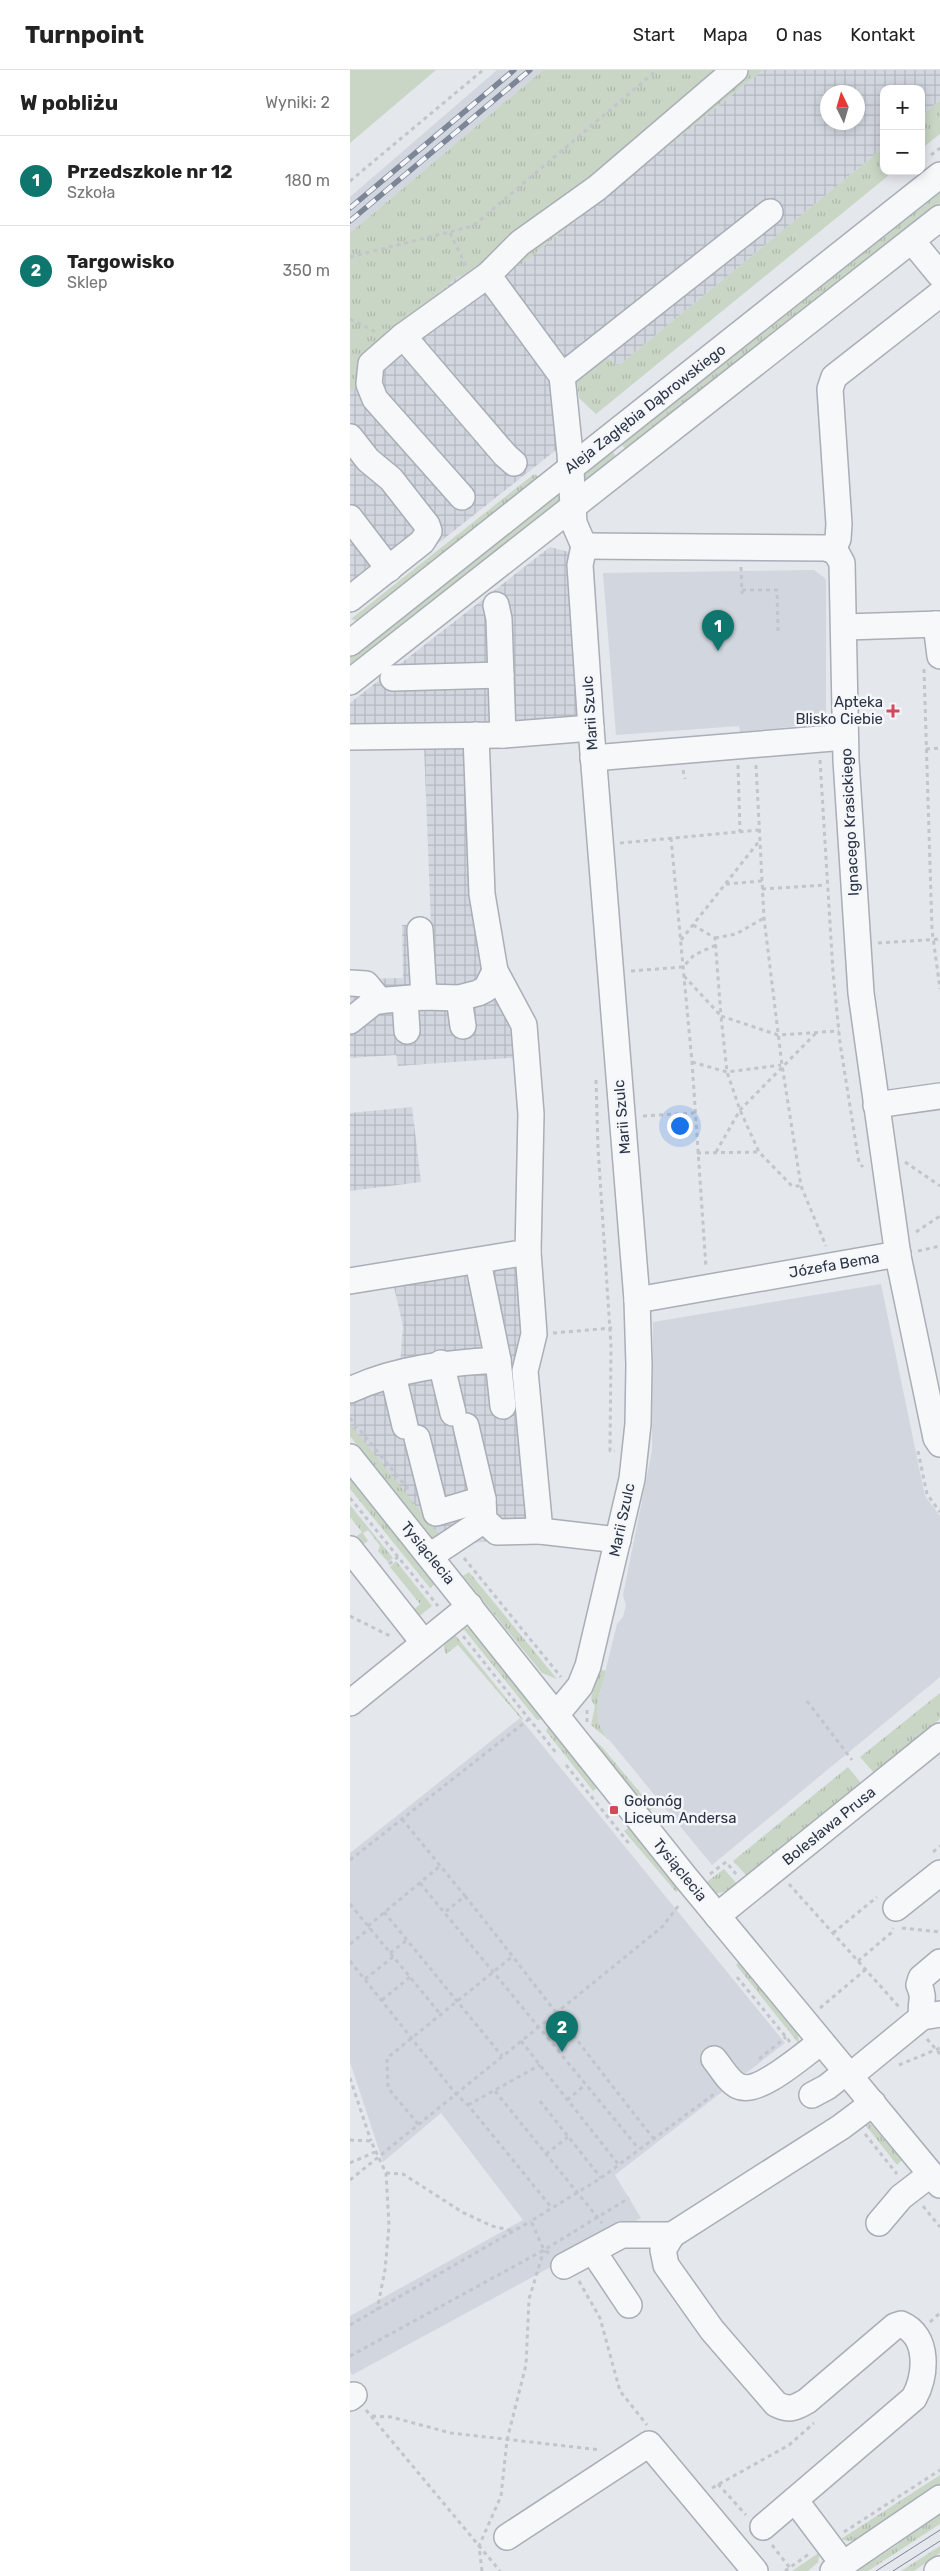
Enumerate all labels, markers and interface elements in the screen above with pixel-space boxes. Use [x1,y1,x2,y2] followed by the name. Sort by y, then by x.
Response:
[25,21,144,49] text: Turnpoint
[633,24,675,46] text: Start
[703,24,748,46] text: Mapa
[776,24,822,46] text: O nas
[850,24,915,46] text: Kontakt
[820,85,865,130] north arrow
[880,85,925,175] map controls
[880,85,925,130] button: +
[20,90,118,115] text: W pobliżu
[265,93,330,112] text: Wyniki: 2
[880,130,925,175] button: −
[67,160,233,183] text: Przedszkole nr 12
[32,171,40,190] text: 1
[285,171,330,190] text: 180 m
[67,183,115,202] text: Szkoła
[67,250,175,273] text: Targowisko
[31,261,41,280] text: 2
[283,261,330,280] text: 350 m
[67,273,108,292] text: Sklep
[561,340,729,478] street label: Aleja Zagłębia Dąbrowskiego
[702,610,734,651] pin: 1
[578,675,602,751] street label: Marii Szulc
[795,693,883,728] place label: Apteka Blisko Ciebie
[887,705,899,717] marker: Apteka Blisko Ciebie
[837,748,863,896] street label: Ignacego Krasickiego
[610,1079,634,1155] street label: Marii Szulc
[667,1113,693,1139] your location
[787,1248,881,1282] street label: Józefa Bema
[605,1482,639,1558] street label: Marii Szulc
[397,1518,459,1588] street label: Tysiąclecia
[779,1783,879,1869] street label: Bolesława Prusa
[624,1792,737,1827] place label: Gołonóg Liceum Andersa
[608,1804,620,1816] marker: Gołonóg Liceum Andersa
[649,1835,711,1905] street label: Tysiąclecia
[546,2011,578,2052] pin: 2

